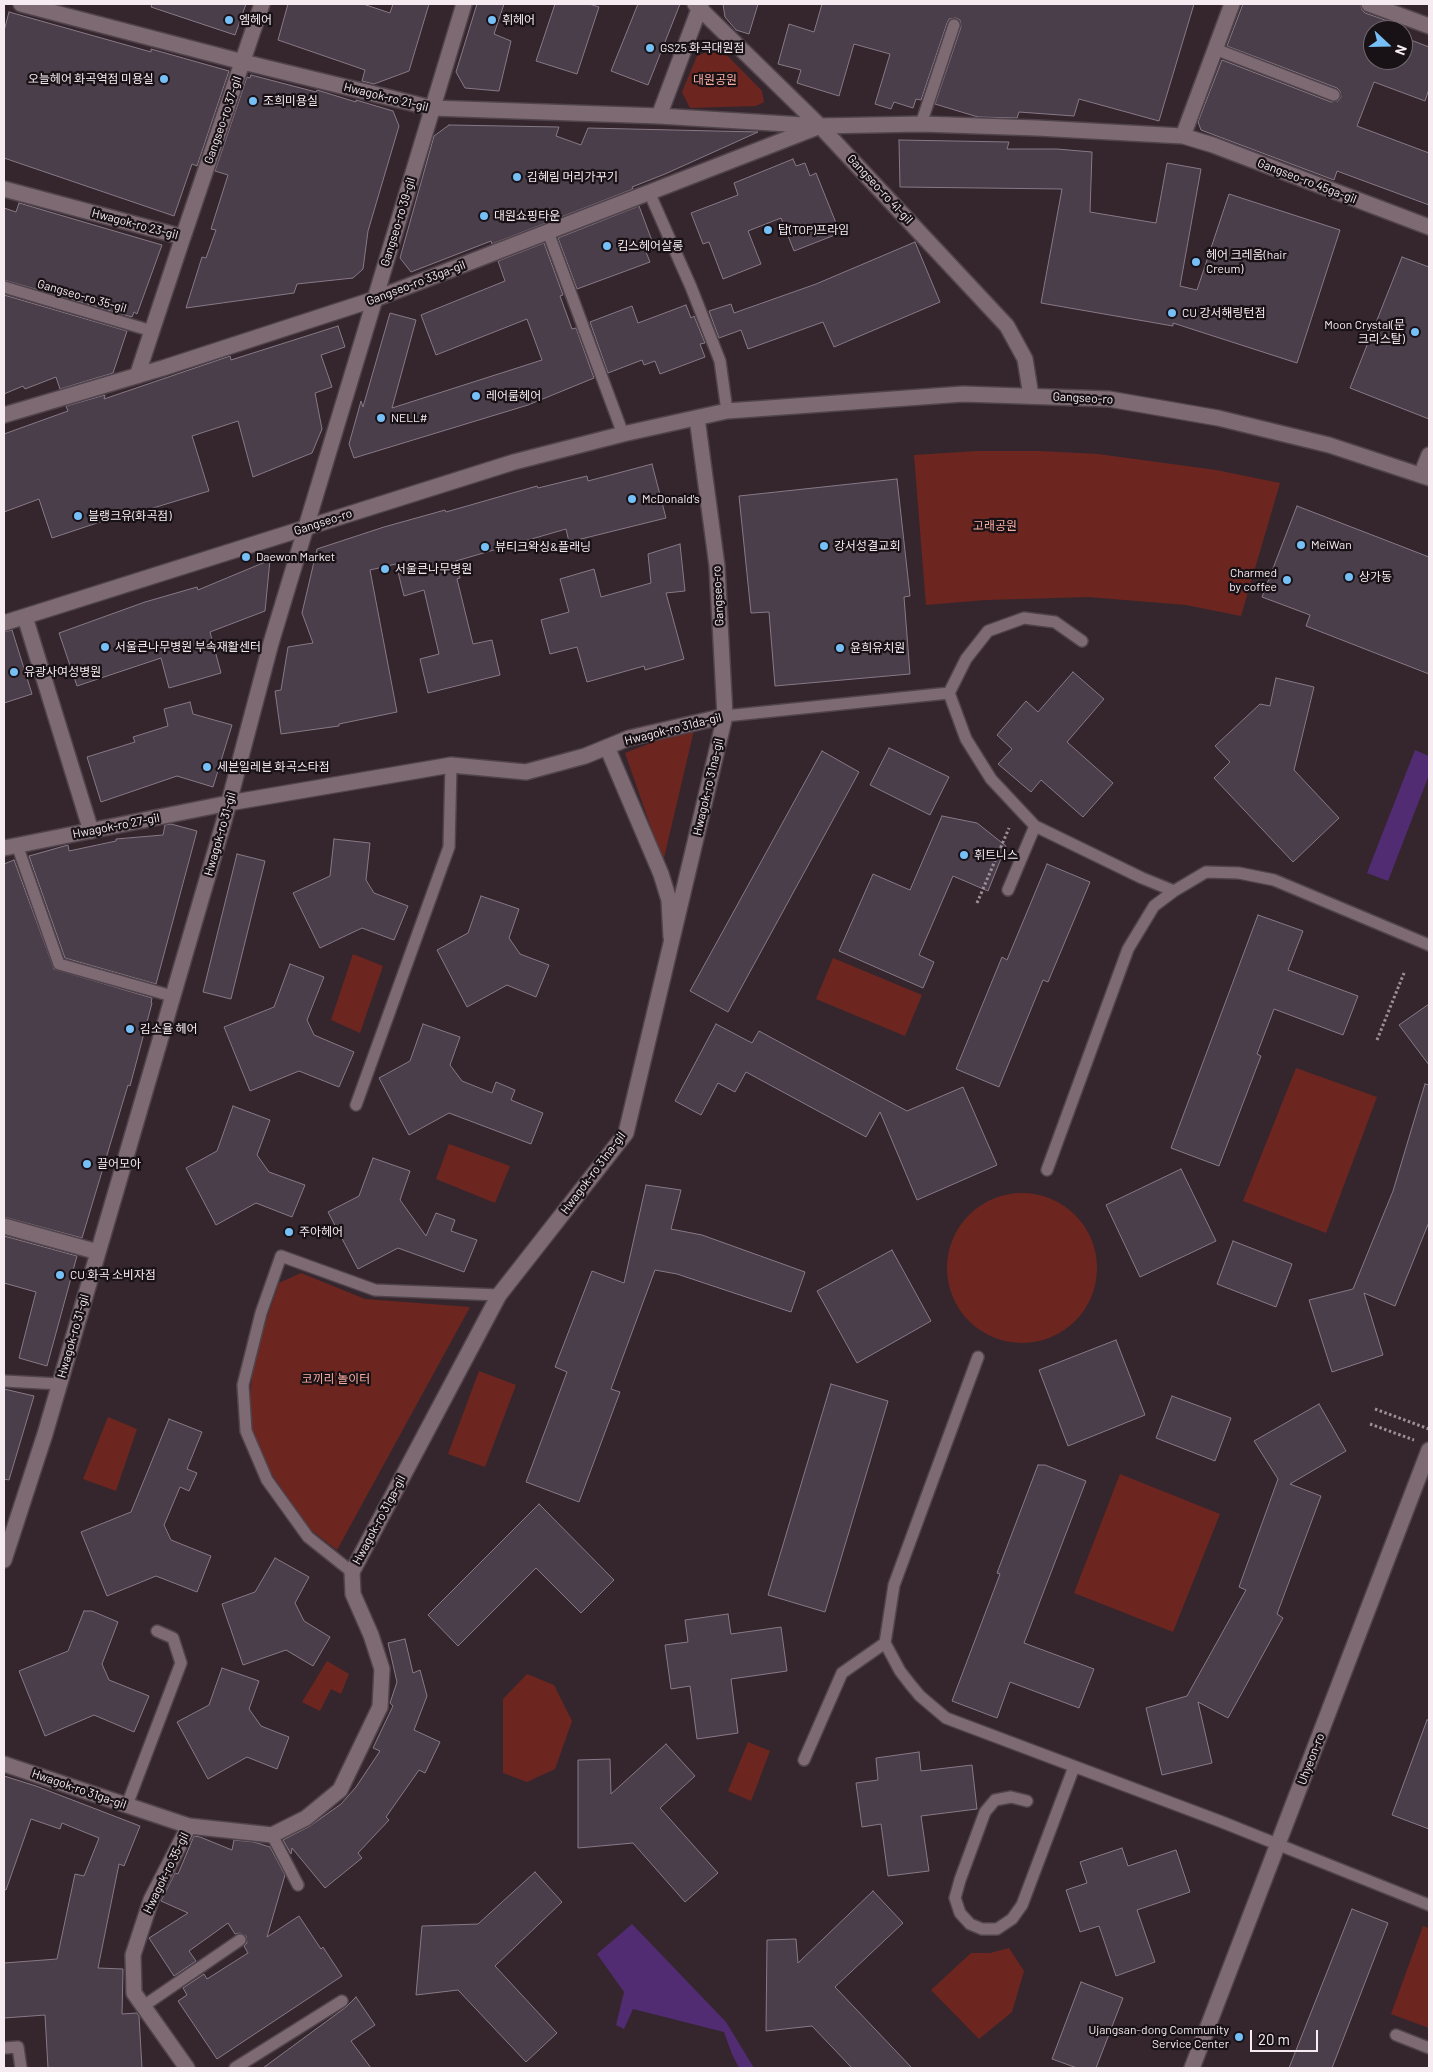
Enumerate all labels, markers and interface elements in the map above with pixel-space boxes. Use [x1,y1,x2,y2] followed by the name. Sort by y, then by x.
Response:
[239,13,272,27] place label: 엠헤어
[502,13,535,27] place label: 휘헤어
[223,14,235,26] marker: 엠헤어
[486,14,498,26] marker: 휘헤어
[1363,20,1413,70] north arrow
[660,41,745,55] place label: GS25 화곡대원점
[644,42,656,54] marker: GS25 화곡대원점
[1392,43,1411,58] text: N
[28,72,154,86] place label: 오늘헤어 화곡역점 미용실
[158,73,170,85] marker: 오늘헤어 화곡역점 미용실
[693,73,737,87] park label: 대원공원
[201,74,245,166] street label: Gangseo-ro 37-gil
[342,80,430,114] street label: Hwagok-ro 21-gil
[263,94,318,108] place label: 조희미용실
[247,95,259,107] marker: 조희미용실
[844,151,916,227] street label: Gangseo-ro 41-gil
[1255,155,1359,207] street label: Gangseo-ro 45ga-gil
[527,170,618,184] place label: 김혜림 머리가꾸기
[511,171,523,183] marker: 김혜림 머리가꾸기
[378,176,418,268] street label: Gangseo-ro 39-gil
[90,206,180,242] street label: Hwagok-ro 23-gil
[494,209,560,223] place label: 대원쇼핑타운
[478,210,490,222] marker: 대원쇼핑타운
[778,223,849,237] place label: 탑(TOP)프라임
[762,224,774,236] marker: 탑(TOP)프라임
[617,239,683,253] place label: 킴스헤어살롱
[601,240,613,252] marker: 킴스헤어살롱
[1206,248,1287,276] place label: 헤어 크레움(hair Creum)
[1190,256,1202,268] marker: 헤어 크레움(hair Creum)
[365,258,467,308] street label: Gangseo-ro 33ga-gil
[36,276,128,316] street label: Gangseo-ro 35-gil
[1182,306,1266,320] place label: CU 강서해링턴점
[1166,307,1178,319] marker: CU 강서해링턴점
[1324,318,1405,346] place label: Moon Crystal(문 크리스탈)
[1409,326,1421,338] marker: Moon Crystal(문 크리스탈)
[486,389,541,403] place label: 레어룸헤어
[1052,389,1114,407] street label: Gangseo-ro
[470,390,482,402] marker: 레어룸헤어
[391,411,428,425] place label: NELL#
[375,412,387,424] marker: NELL#
[642,492,700,506] place label: McDonald's
[626,493,638,505] marker: McDonald's
[292,506,354,538] street label: Gangseo-ro
[88,509,172,523] place label: 블랭크유(화곡점)
[72,510,84,522] marker: 블랭크유(화곡점)
[973,519,1017,533] park label: 고래공원
[1311,538,1352,552] place label: MeiWan
[834,539,900,553] place label: 강서성결교회
[1295,539,1307,551] marker: MeiWan
[495,540,591,554] place label: 뷰티크왁싱&플래닝
[818,540,830,552] marker: 강서성결교회
[479,541,491,553] marker: 뷰티크왁싱&플래닝
[256,550,335,564] place label: Daewon Market
[240,551,252,563] marker: Daewon Market
[395,562,472,576] place label: 서울큰나무병원
[379,563,391,575] marker: 서울큰나무병원
[709,565,727,627] street label: Gangseo-ro
[1229,566,1277,594] place label: Charmed by coffee
[1359,570,1392,584] place label: 상가동
[1343,571,1355,583] marker: 상가동
[1281,574,1293,586] marker: Charmed by coffee
[115,640,261,654] place label: 서울큰나무병원 부속재활센터
[99,641,111,653] marker: 서울큰나무병원 부속재활센터
[850,641,905,655] place label: 윤희유치원
[834,642,846,654] marker: 윤희유치원
[24,665,101,679] place label: 유광사여성병원
[8,666,20,678] marker: 유광사여성병원
[623,710,723,748] street label: Hwagok-ro 31da-gil
[690,737,726,837] street label: Hwagok-ro 31na-gil
[217,760,330,774] place label: 세븐일레븐 화곡스타점
[201,761,213,773] marker: 세븐일레븐 화곡스타점
[201,790,239,878] street label: Hwagok-ro 31-gil
[71,811,161,841] street label: Hwagok-ro 27-gil
[974,848,1018,862] place label: 휘트니스
[958,849,970,861] marker: 휘트니스
[140,1022,198,1036] place label: 김소율 헤어
[124,1023,136,1035] marker: 김소율 헤어
[557,1129,629,1217] street label: Hwagok-ro 31na-gil
[97,1157,141,1171] place label: 끌어모아
[81,1158,93,1170] marker: 끌어모아
[299,1225,343,1239] place label: 주아헤어
[283,1226,295,1238] marker: 주아헤어
[70,1268,156,1282] place label: CU 화곡 소비자점
[54,1269,66,1281] marker: CU 화곡 소비자점
[54,1292,92,1380] street label: Hwagok-ro 31-gil
[302,1372,370,1386] park label: 코끼리 놀이터
[349,1473,409,1567] street label: Hwagok-ro 31ga-gil
[1295,1731,1327,1787] street label: Uhyeon-ro
[30,1766,128,1812] street label: Hwagok-ro 31ga-gil
[140,1830,192,1916] street label: Hwagok-ro 35-gil
[1253,2020,1320,2052] scale bar
[1088,2023,1229,2051] place label: Ujangsan-dong Community Service Center
[1258,2030,1290,2048] text: 20 m
[1233,2031,1245,2043] marker: Ujangsan-dong Community Service Center

